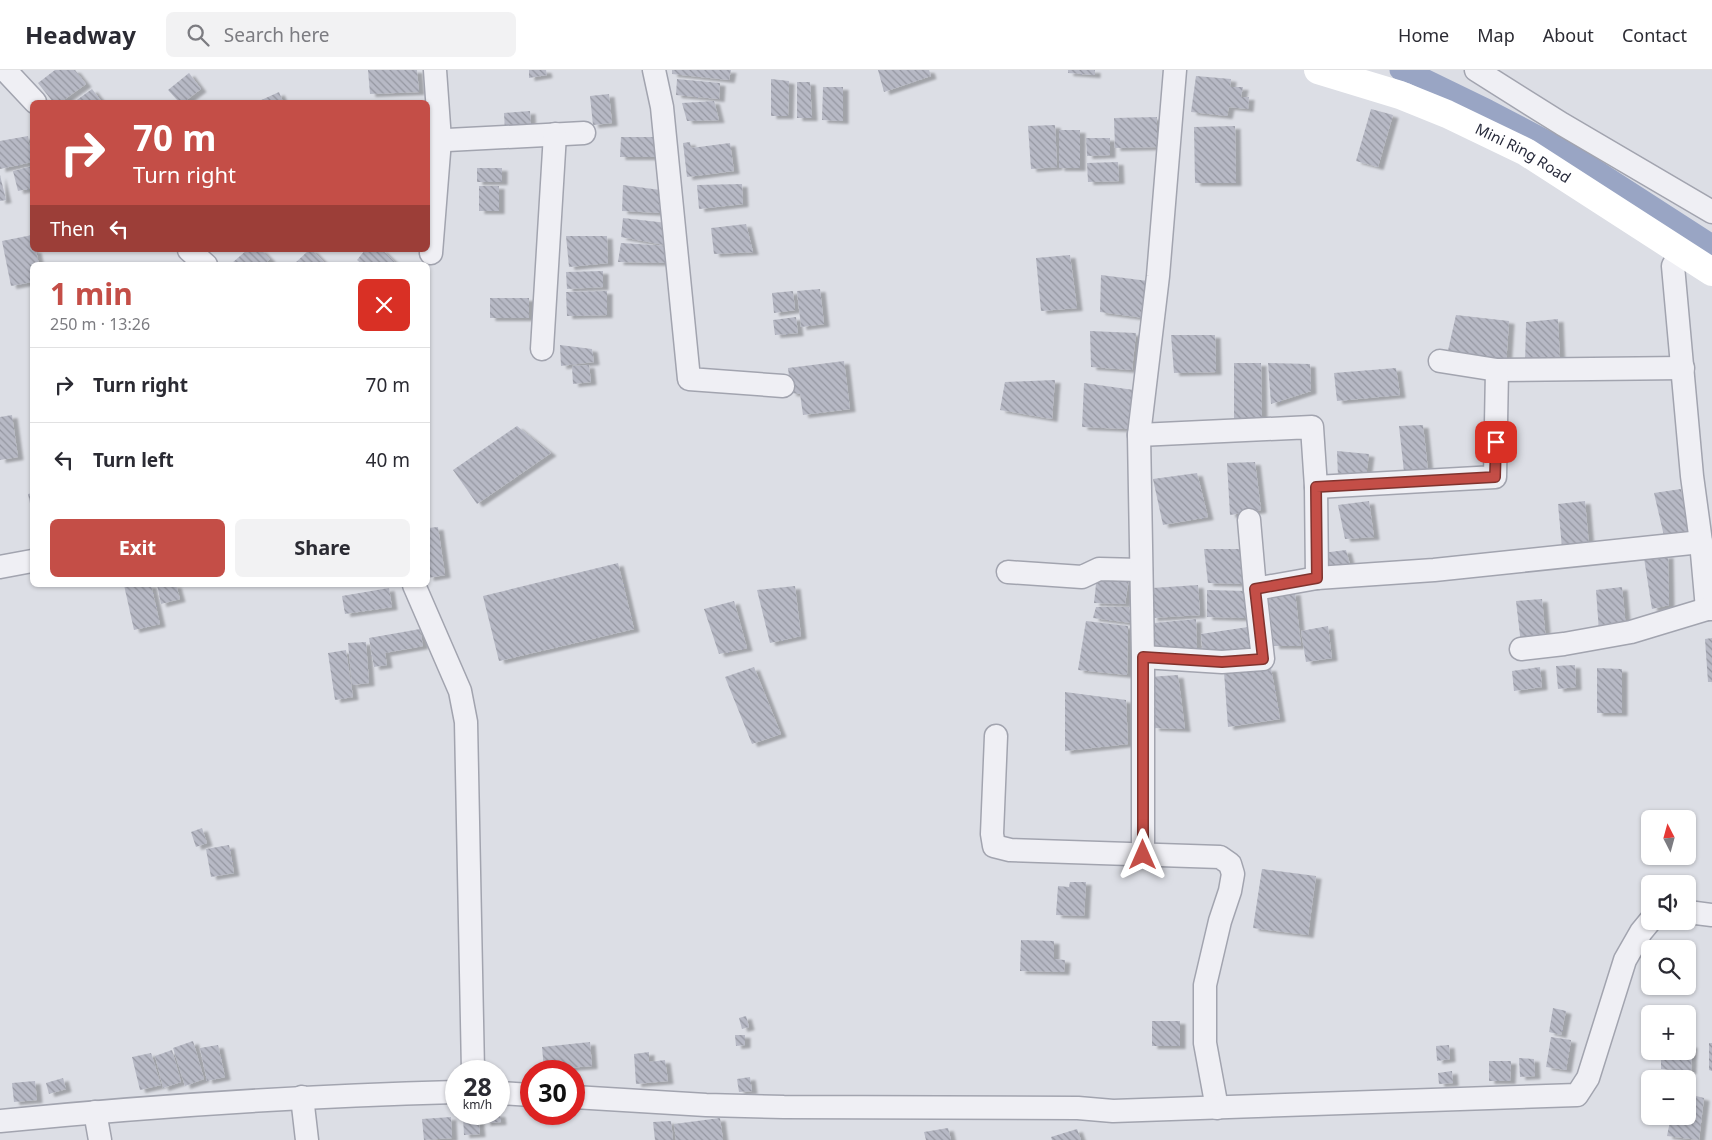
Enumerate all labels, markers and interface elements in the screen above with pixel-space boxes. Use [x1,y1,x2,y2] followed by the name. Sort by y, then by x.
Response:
[166,12,516,57] search box
[25,18,136,51] text: Headway
[184,21,212,49] icon: search
[224,22,330,48] text: Search here
[1398,23,1449,47] text: Home
[1477,23,1515,47] text: Map
[1543,23,1594,47] text: About
[1622,23,1687,47] text: Contact
[133,114,216,161] text: 70 m
[1472,118,1575,187] street label: Mini Ring Road
[50,120,115,185] icon: right
[133,159,236,189] text: Turn right
[105,215,133,243] icon: left
[50,216,95,242] text: Then
[50,273,133,314] text: 1 min
[358,279,410,331] button: close
[50,313,150,335] text: 250 m · 13:26
[50,371,78,399] icon: right
[93,372,188,398] text: Turn right
[366,372,410,398] text: 70 m
[1475,421,1517,463] pin
[1482,428,1510,456] icon: arrive
[50,446,78,474] icon: left
[93,447,174,473] text: Turn left
[366,447,410,473] text: 40 m
[50,519,225,577] button: Exit
[235,519,410,577] button: Share
[1641,810,1696,865] north arrow
[1641,810,1696,1125] map controls
[1116,828,1168,880] position arrow
[1641,875,1696,930] button: sound
[1641,940,1696,995] button: search
[1641,1005,1696,1060] button: +
[520,1060,585,1125] speed limit sign: 30
[463,1069,492,1103] text: 28
[1641,1070,1696,1125] button: −
[463,1096,492,1113] text: km/h

